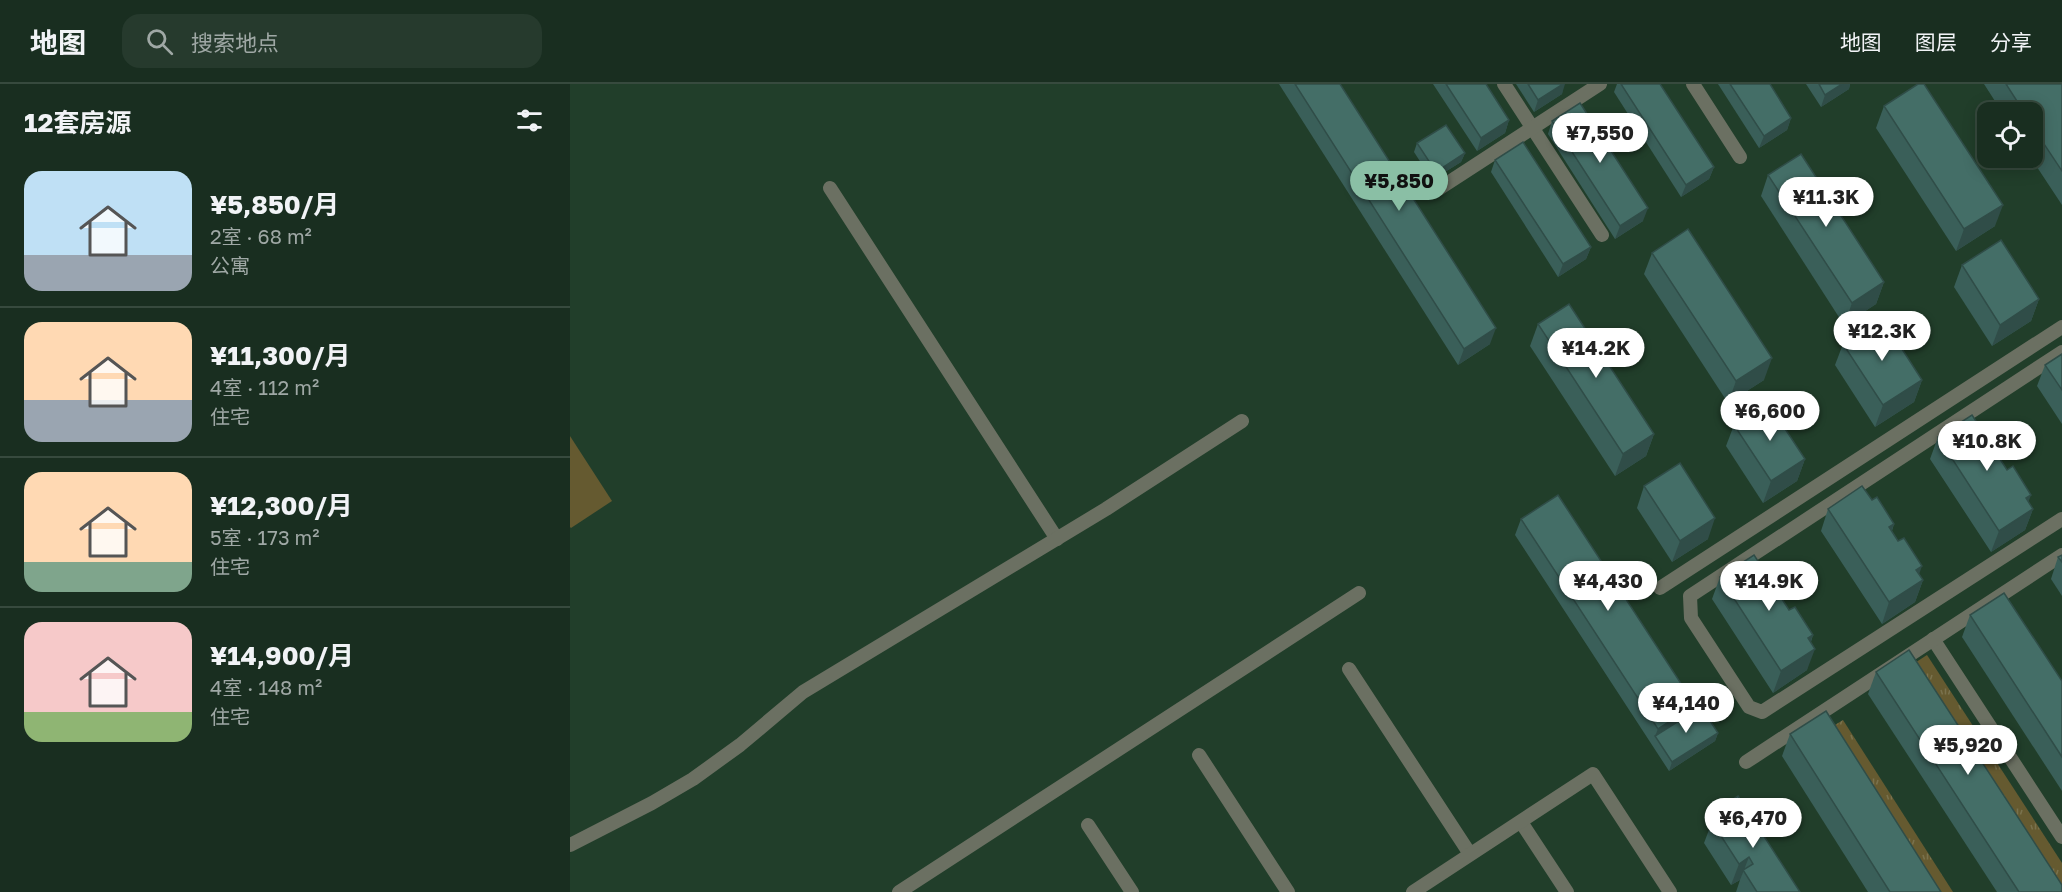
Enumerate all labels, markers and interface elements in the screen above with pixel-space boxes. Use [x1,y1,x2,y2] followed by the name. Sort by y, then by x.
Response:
[122,14,542,68] search box
[143,25,176,58] icon: search
[30,26,86,59] text: 地图
[191,29,279,56] text: 搜索地点
[1840,29,1882,55] text: 地图
[1915,29,1957,55] text: 图层
[1990,29,2032,55] text: 分享
[1977,102,2043,168] map controls
[1977,102,2043,168] button: locate
[513,104,546,137] icon: filters
[24,107,131,138] text: 12套房源
[1551,113,1649,164] pin: ¥7,550
[1566,120,1634,144] text: ¥7,550
[1350,161,1448,212] pin: ¥5,850
[1364,168,1434,192] text: ¥5,850
[1777,177,1875,228] pin: ¥11.3K
[1793,184,1859,208] text: ¥11.3K
[210,189,339,220] text: ¥5,850/月
[72,195,144,267] icon: home
[210,224,312,248] text: 2室 · 68 m²
[210,253,250,277] text: 公寓
[1833,311,1931,362] pin: ¥12.3K
[1848,318,1916,342] text: ¥12.3K
[1547,328,1645,379] pin: ¥14.2K
[1561,335,1631,359] text: ¥14.2K
[210,340,350,371] text: ¥11,300/月
[72,346,144,418] icon: home
[210,375,319,399] text: 4室 · 112 m²
[1721,391,1819,442] pin: ¥6,600
[1735,398,1806,422] text: ¥6,600
[210,404,250,428] text: 住宅
[1938,421,2036,472] pin: ¥10.8K
[1952,428,2022,452] text: ¥10.8K
[210,490,353,521] text: ¥12,300/月
[72,496,144,568] icon: home
[210,525,320,549] text: 5室 · 173 m²
[210,554,250,578] text: 住宅
[1559,561,1657,612] pin: ¥4,430
[1720,561,1818,612] pin: ¥14.9K
[1573,568,1643,592] text: ¥4,430
[1734,568,1804,592] text: ¥14.9K
[210,640,354,671] text: ¥14,900/月
[72,646,144,718] icon: home
[210,675,322,699] text: 4室 · 148 m²
[1637,683,1735,734] pin: ¥4,140
[1652,690,1720,714] text: ¥4,140
[210,704,250,728] text: 住宅
[1919,725,2017,776] pin: ¥5,920
[1933,732,2003,756] text: ¥5,920
[1704,798,1802,849] pin: ¥6,470
[1719,805,1787,829] text: ¥6,470

